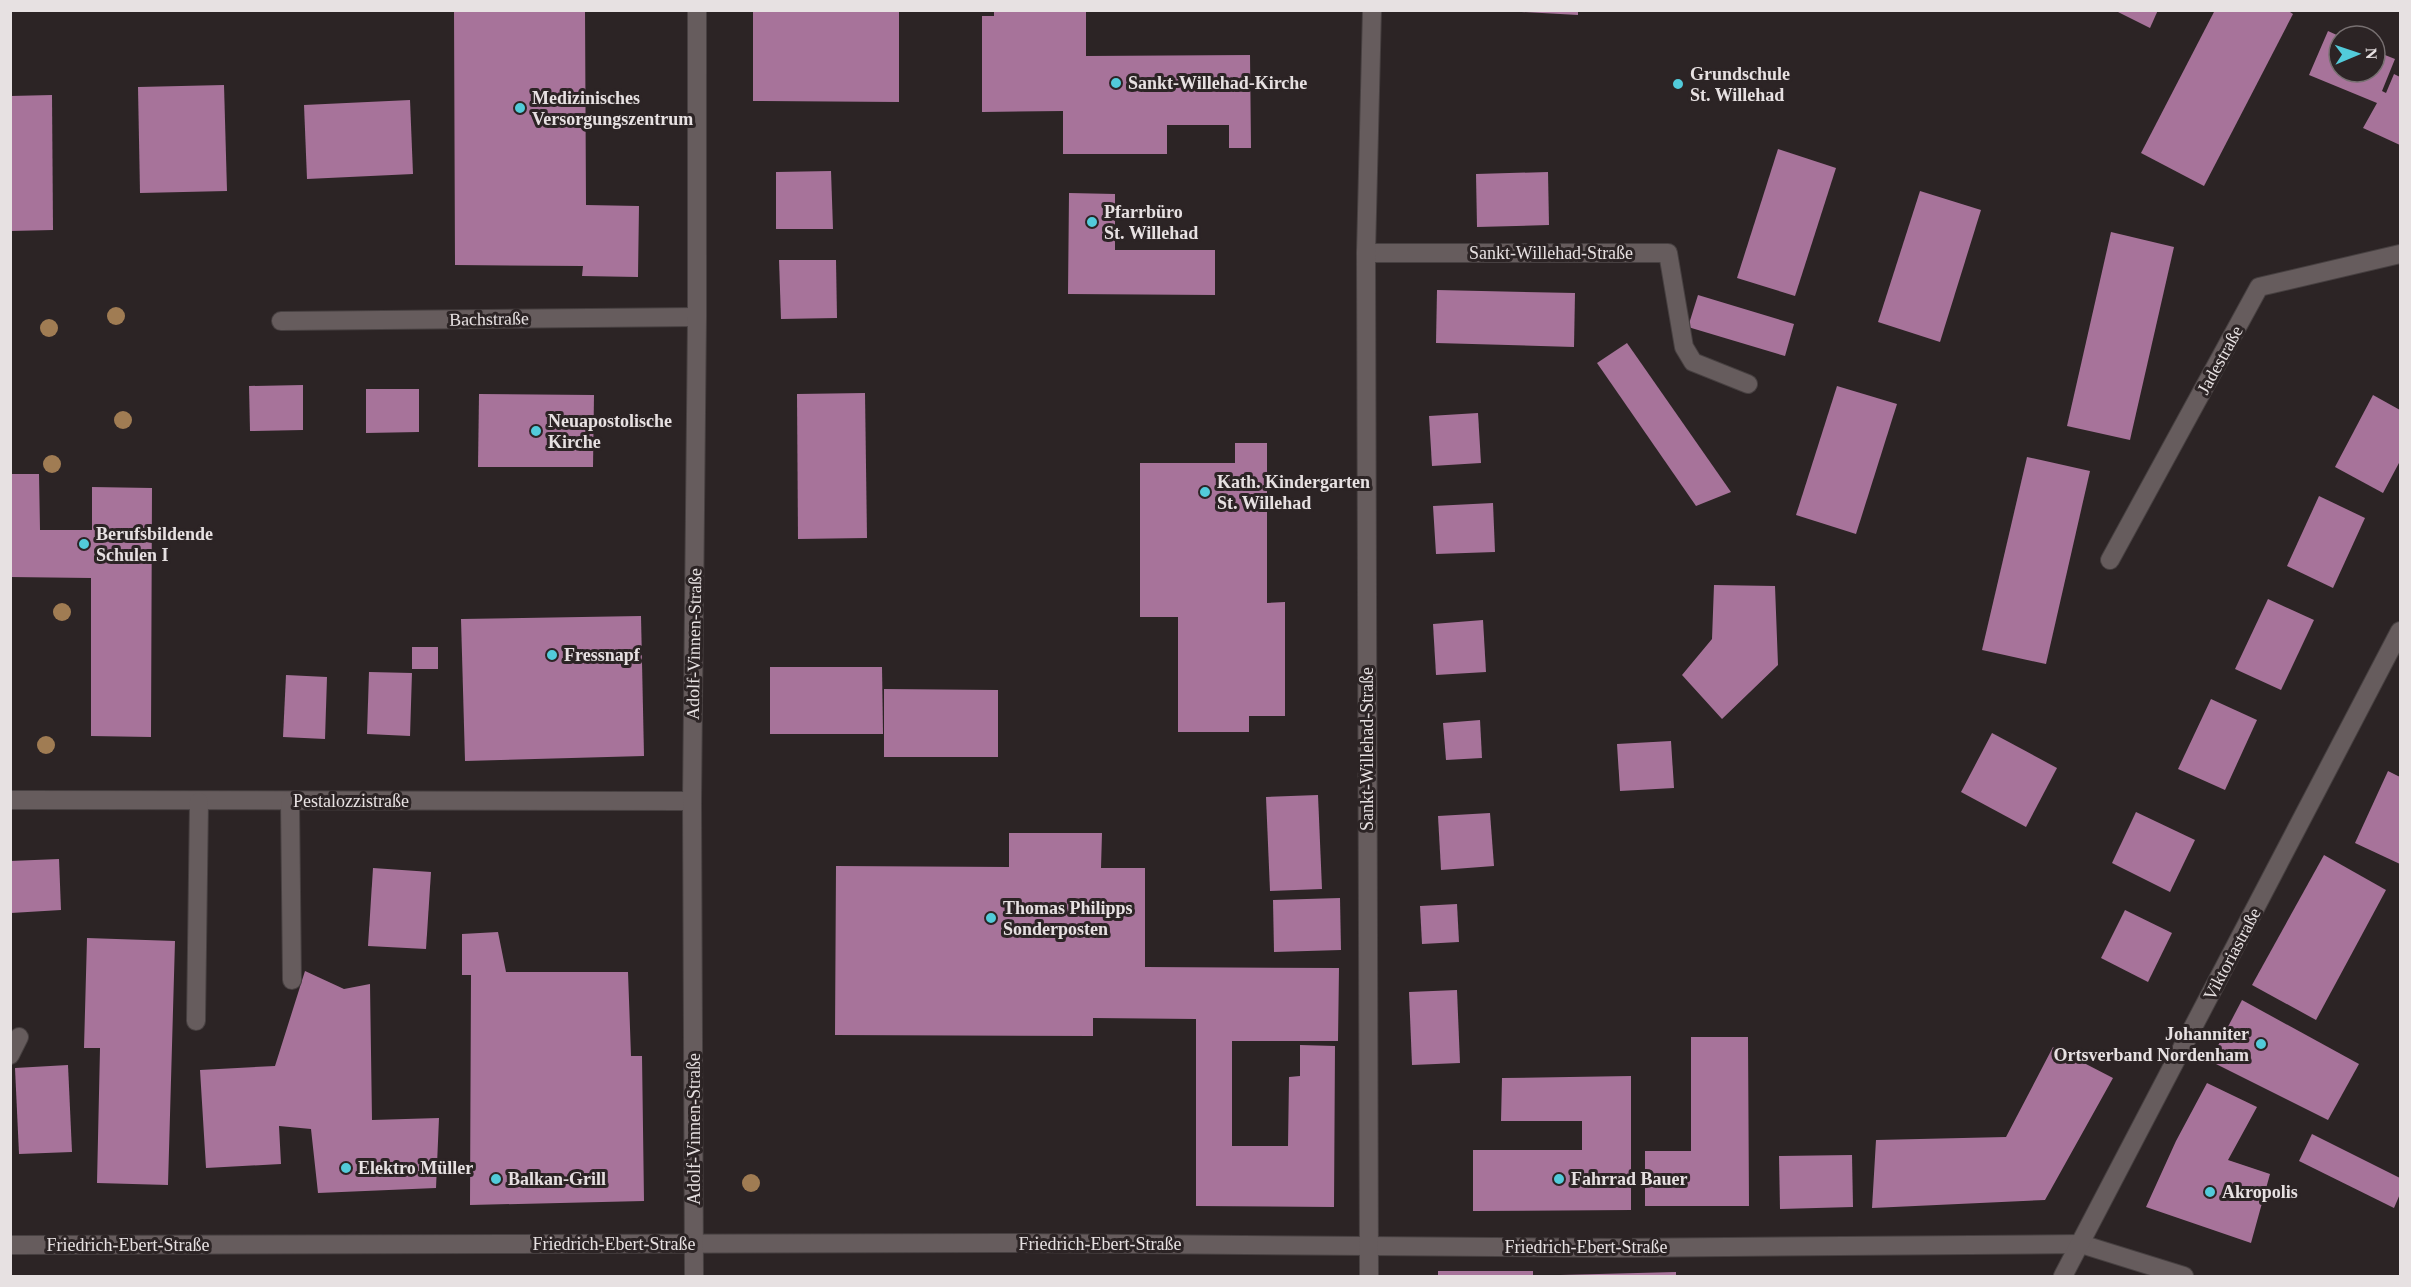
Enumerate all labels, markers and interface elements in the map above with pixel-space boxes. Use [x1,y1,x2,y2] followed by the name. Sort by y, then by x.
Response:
[2327,24,2387,84] north arrow
[2363,47,2380,60] text: N
[1690,64,1790,105] place label: Grundschule St. Willehad
[1128,73,1307,93] place label: Sankt-Willehad-Kirche
[1109,76,1123,90] marker: Sankt-Willehad-Kirche
[1671,77,1685,91] marker: Grundschule St. Willehad
[532,88,693,129] place label: Medizinisches Versorgungszentrum
[513,101,527,115] marker: Medizinisches Versorgungszentrum
[1104,202,1198,243] place label: Pfarrbüro St. Willehad
[1085,215,1099,229] marker: Pfarrbüro St. Willehad
[1469,243,1633,263] street label: Sankt-Willehad-Straße
[449,308,529,330] street label: Bachstraße
[2193,322,2247,398] street label: Jadestraße
[548,411,672,452] place label: Neuapostolische Kirche
[529,424,543,438] marker: Neuapostolische Kirche
[1217,472,1370,513] place label: Kath. Kindergarten St. Willehad
[1198,485,1212,499] marker: Kath. Kindergarten St. Willehad
[96,524,213,565] place label: Berufsbildende Schulen I
[77,537,91,551] marker: Berufsbildende Schulen I
[683,568,705,720] street label: Adolf-Vinnen-Straße
[564,645,641,665] place label: Fressnapf
[545,648,559,662] marker: Fressnapf
[1357,667,1377,831] street label: Sankt-Willehad-Straße
[293,791,409,811] street label: Pestalozzistraße
[1003,898,1133,939] place label: Thomas Philipps Sonderposten
[2199,904,2265,1004] street label: Viktoriastraße
[984,911,998,925] marker: Thomas Philipps Sonderposten
[2053,1024,2249,1065] place label: Johanniter Ortsverband Nordenham
[2254,1037,2268,1051] marker: Johanniter Ortsverband Nordenham
[684,1053,704,1205] street label: Adolf-Vinnen-Straße
[358,1158,473,1178] place label: Elektro Müller
[339,1161,353,1175] marker: Elektro Müller
[508,1169,606,1189] place label: Balkan-Grill
[1571,1169,1688,1189] place label: Fahrrad Bauer
[489,1172,503,1186] marker: Balkan-Grill
[1552,1172,1566,1186] marker: Fahrrad Bauer
[2222,1182,2298,1202] place label: Akropolis
[2203,1185,2217,1199] marker: Akropolis
[533,1234,695,1254] street label: Friedrich-Ebert-Straße
[1019,1234,1181,1254] street label: Friedrich-Ebert-Straße
[47,1235,209,1255] street label: Friedrich-Ebert-Straße
[1505,1237,1667,1257] street label: Friedrich-Ebert-Straße

